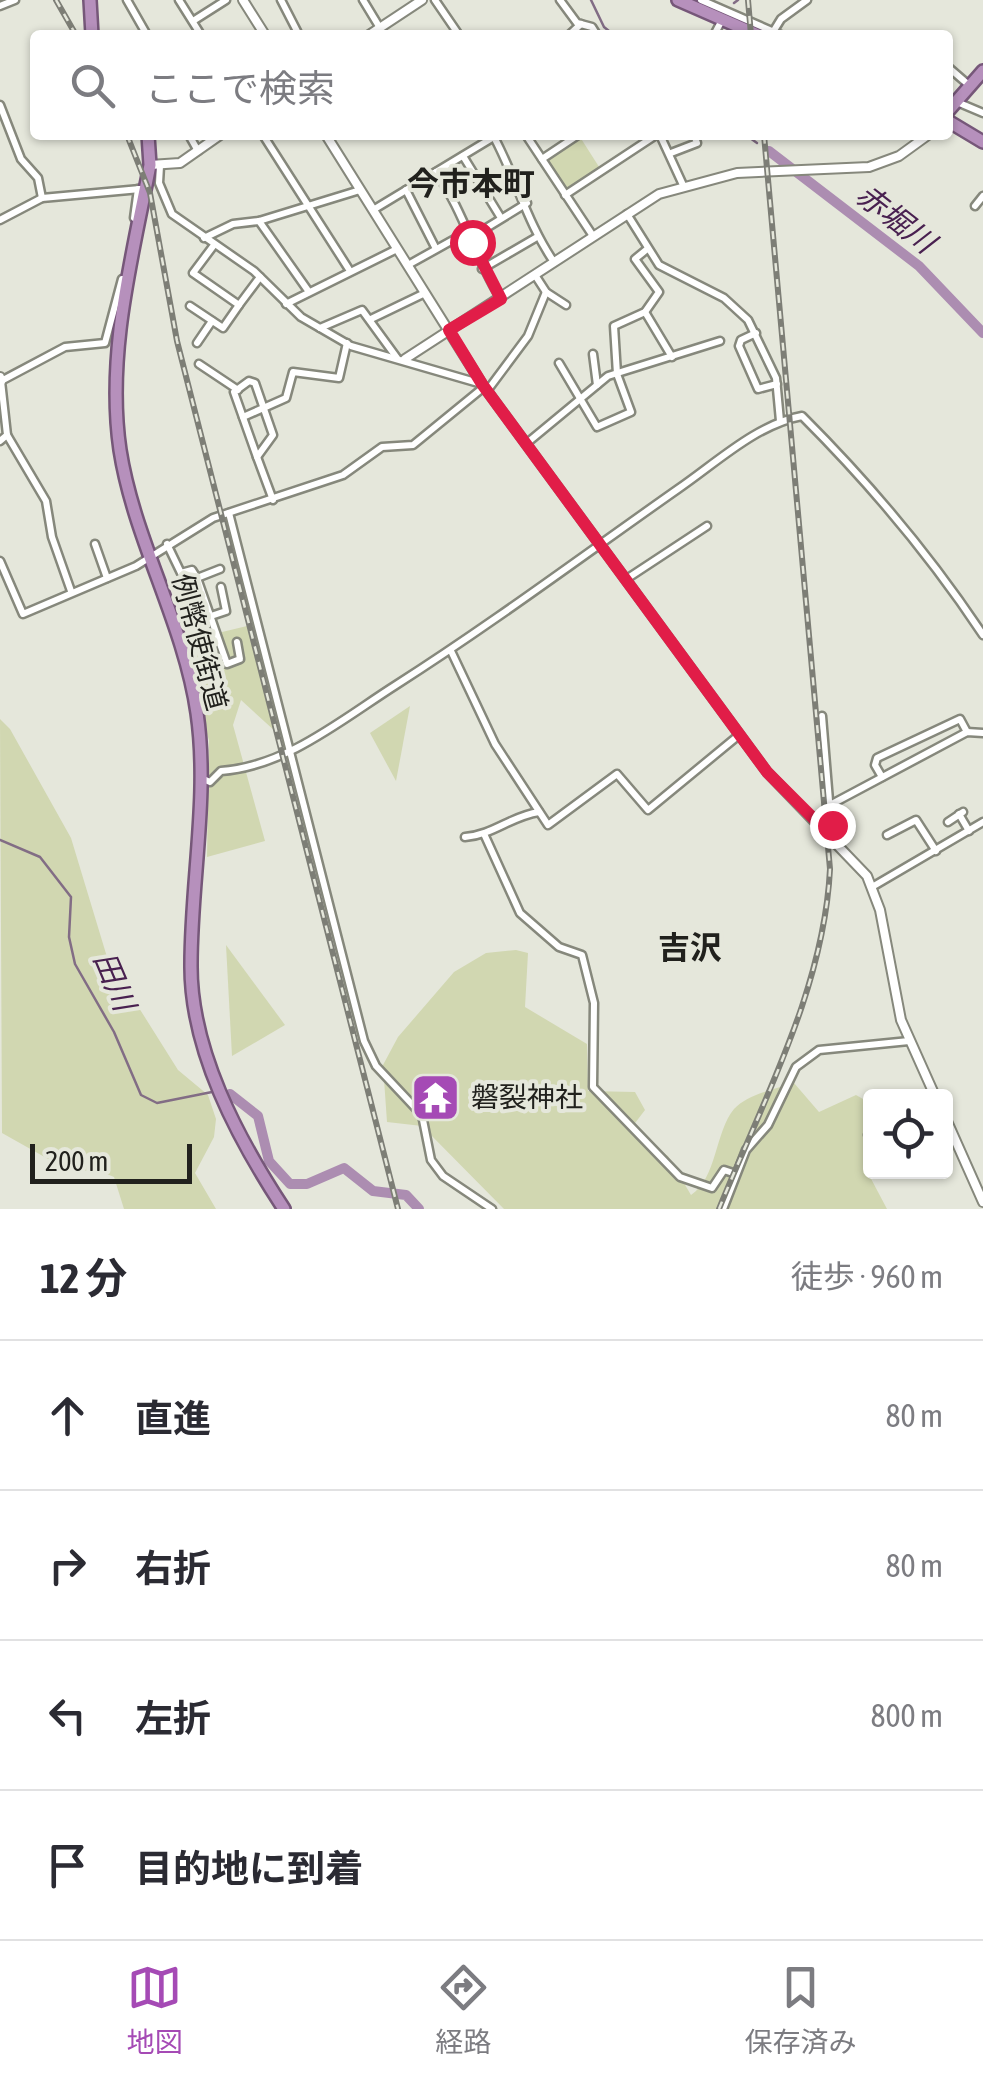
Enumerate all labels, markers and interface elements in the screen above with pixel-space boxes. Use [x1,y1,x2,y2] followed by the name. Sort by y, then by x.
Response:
[30,30,953,140] search box
[65,58,120,113] icon: search
[145,67,335,110] text: ここで検索
[407,165,535,202] district label: 今市本町
[850,177,944,261] water label: 赤堀川
[450,220,496,266] route start
[166,570,234,714] street label: 例幣使街道
[810,803,856,849] route end
[658,929,722,966] district label: 吉沢
[88,947,144,1018] water label: 田川
[410,1071,462,1123] temple icon: 磐裂神社
[471,1081,583,1113] place label: 磐裂神社
[863,1089,953,1179] map controls
[863,1089,953,1179] button: locate
[30,1139,192,1184] scale bar
[45,1145,108,1177] text: 200 m
[40,1254,127,1302] text: 12 分
[791,1258,943,1295] text: 徒歩 · 960 m
[40,1388,95,1443] icon: ahead
[135,1397,211,1440] text: 直進
[885,1397,943,1434] text: 80 m
[40,1538,95,1593] icon: right
[135,1547,211,1590] text: 右折
[885,1547,943,1584] text: 80 m
[40,1688,95,1743] icon: left
[135,1697,211,1740] text: 左折
[870,1697,943,1734] text: 800 m
[40,1838,95,1893] icon: arrive
[135,1847,363,1890] text: 目的地に到着
[126,1960,183,2060] tab: 地図
[435,1960,492,2060] tab: 経路
[744,1960,857,2060] tab: 保存済み

